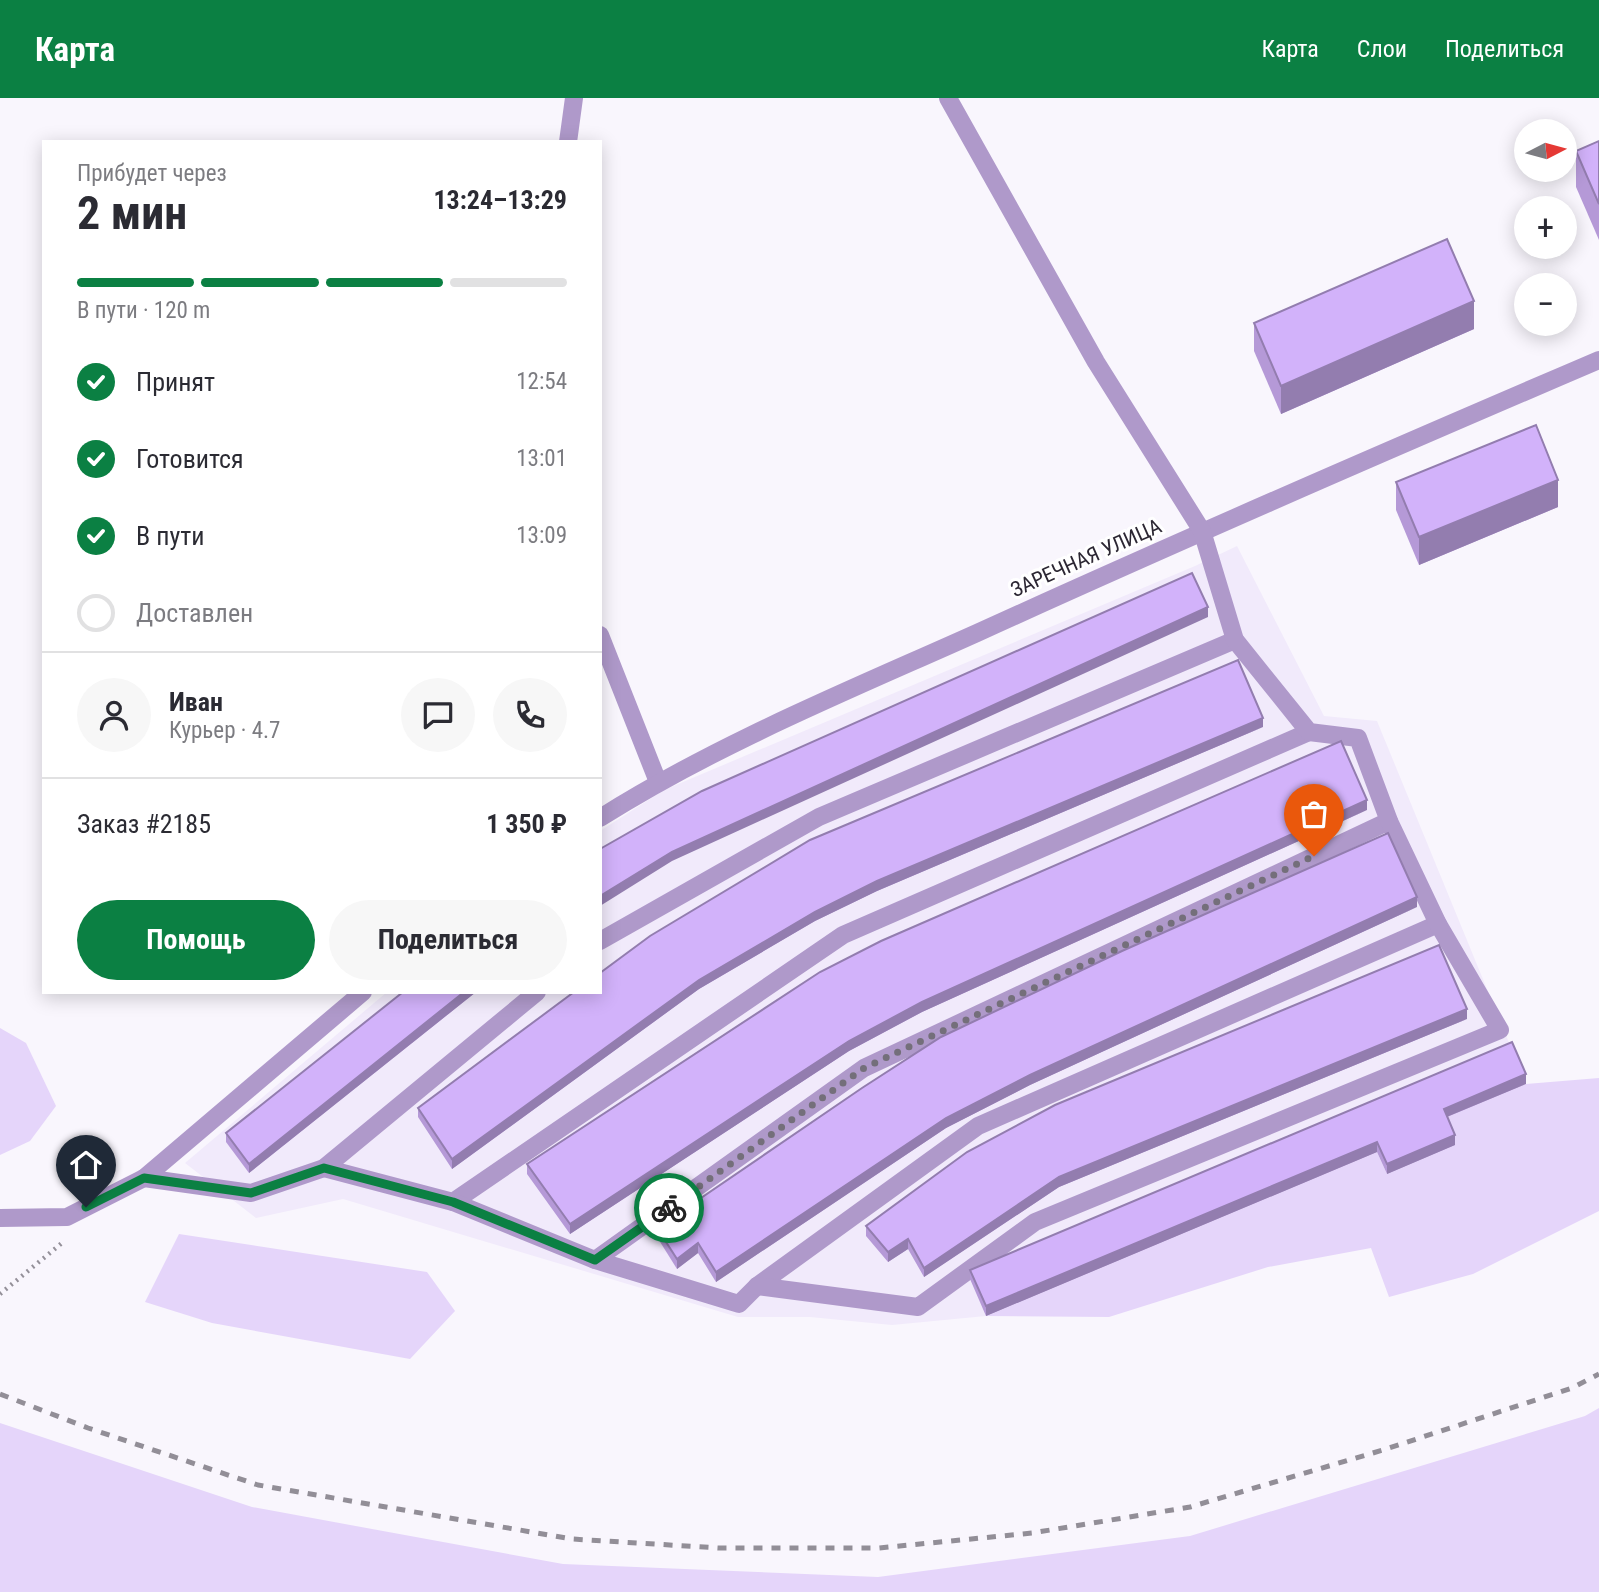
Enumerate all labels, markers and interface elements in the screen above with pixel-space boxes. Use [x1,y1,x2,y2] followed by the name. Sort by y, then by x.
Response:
[35,30,115,69] text: Карта
[1261,35,1319,63] text: Карта
[1357,35,1407,63] text: Слои
[1445,35,1564,63] text: Поделиться
[1514,119,1577,182] north arrow
[1514,119,1577,336] map controls
[77,160,227,187] text: Прибудет через
[433,185,567,215] text: 13:24–13:29
[77,186,187,240] text: 2 мин
[1514,196,1577,259] button: +
[1514,273,1577,336] button: −
[77,297,210,324] text: В пути · 120 m
[77,363,115,401] icon: check
[136,367,215,397] text: Принят
[516,368,567,395] text: 12:54
[77,440,115,478] icon: check
[136,444,244,474] text: Готовится
[516,445,567,472] text: 13:01
[1007,514,1165,602] street label: ЗАРЕЧНАЯ УЛИЦА
[77,517,115,555] icon: check
[136,521,205,551] text: В пути
[516,522,567,549] text: 13:09
[136,598,253,628] text: Доставлен
[77,678,151,752] button: person
[401,678,475,752] button: chat
[493,678,567,752] button: phone
[169,687,223,717] text: Иван
[169,717,280,744] text: Курьер · 4.7
[1284,784,1344,856] pin
[1295,795,1333,833] icon: bag
[77,809,211,839] text: Заказ #2185
[486,809,567,839] text: 1 350 ₽
[77,900,315,980] button: Помощь
[329,900,567,980] button: Поделиться
[56,1135,116,1207] pin
[67,1146,105,1184] icon: home
[634,1173,704,1243] courier
[650,1189,688,1227] icon: bike

